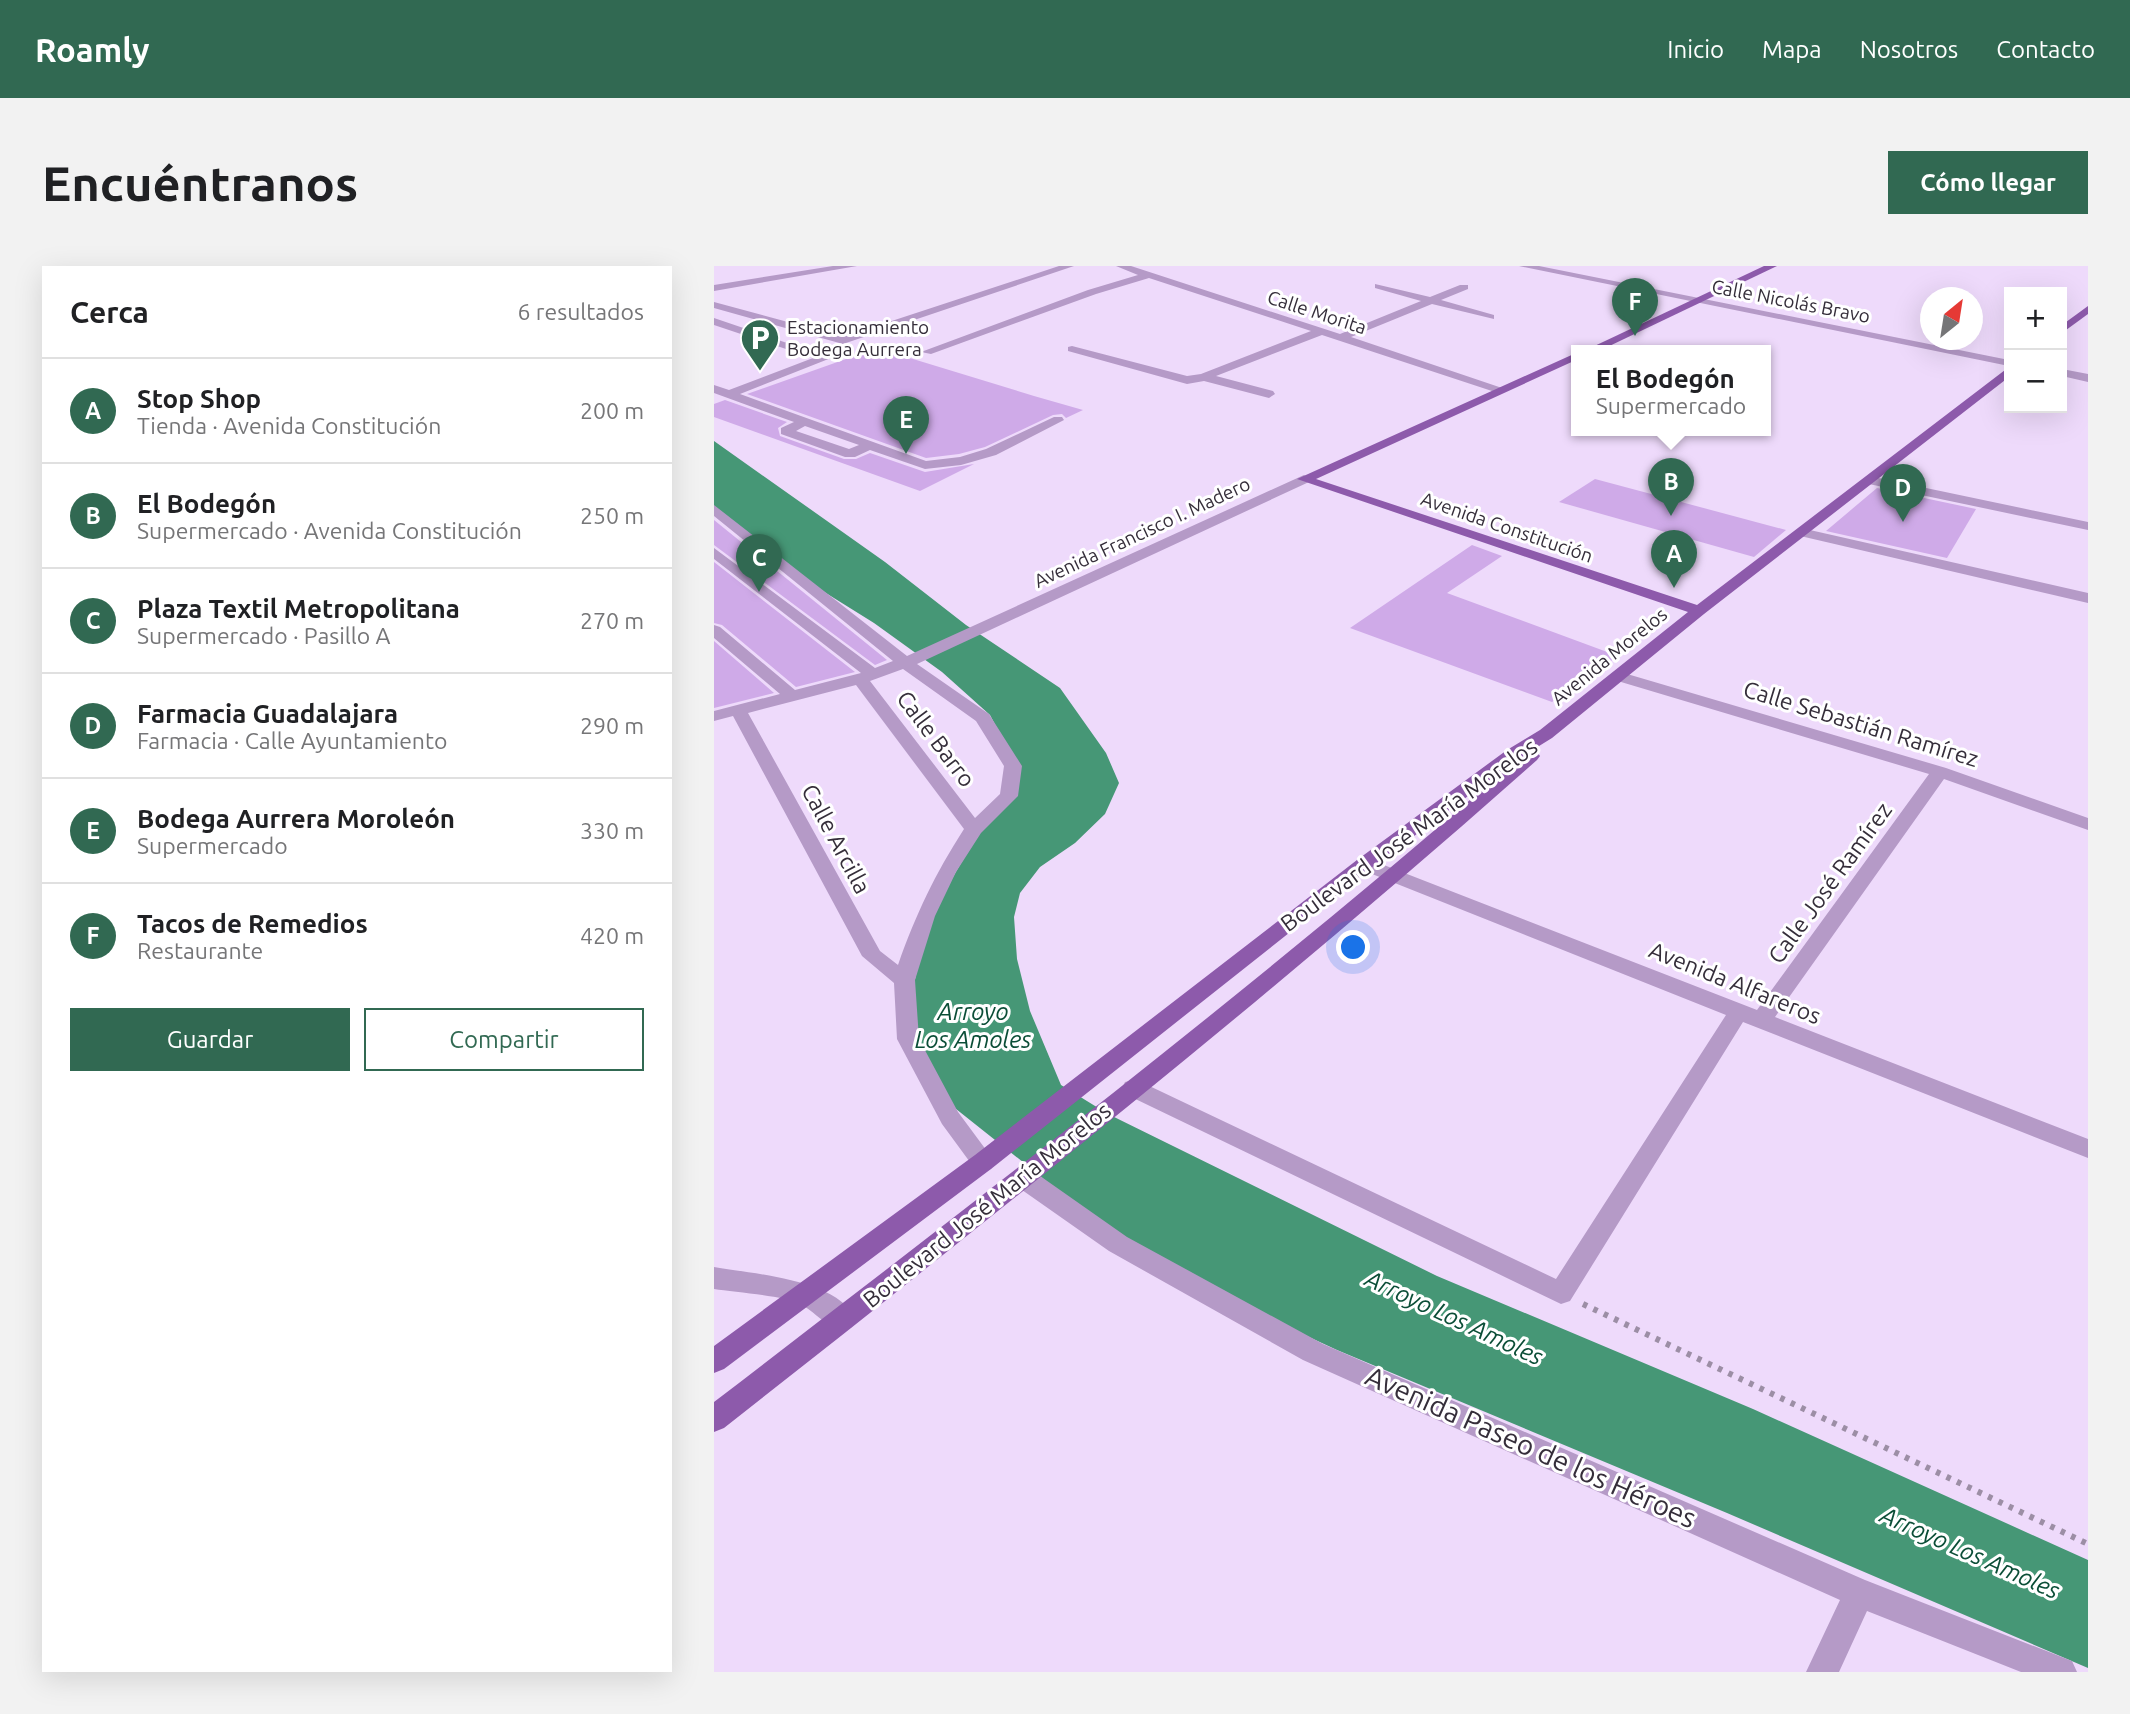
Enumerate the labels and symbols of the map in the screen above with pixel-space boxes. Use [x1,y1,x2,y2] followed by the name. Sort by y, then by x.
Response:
[1710,275,1872,327] street label: Calle Nicolás Bravo
[1612,278,1658,336] pin: F
[1265,286,1369,338] street label: Calle Morita
[1920,287,1983,350] north arrow
[787,316,929,360] place label: Estacionamiento Bodega Aurrera
[739,317,781,372] parking icon: Estacionamiento Bodega Aurrera
[883,396,929,454] pin: E
[1648,458,1694,516] pin: B
[1880,464,1926,522] pin: D
[1030,472,1254,592] street label: Avenida Francisco I. Madero
[1418,487,1596,567] street label: Avenida Constitución
[1651,530,1697,588] pin: A
[736,534,782,592] pin: C
[1547,603,1671,709] street label: Avenida Morelos
[1741,676,1982,771] street label: Calle Sebastián Ramírez
[892,686,980,791] street label: Calle Barro
[1276,733,1542,936] street label: Boulevard José María Morelos
[797,780,876,898] street label: Calle Arcilla
[1763,798,1896,968] street label: Calle José Ramírez
[1336,930,1370,964] your location
[1646,937,1825,1028] street label: Avenida Alfareros
[915,998,1031,1053] water label: Arroyo Los Amoles
[858,1097,1115,1312] street label: Boulevard José María Morelos
[1360,1264,1547,1371] water label: Arroyo Los Amoles
[1361,1360,1701,1534] street label: Avenida Paseo de los Héroes
[1876,1501,2064,1604] water label: Arroyo Los Amoles

